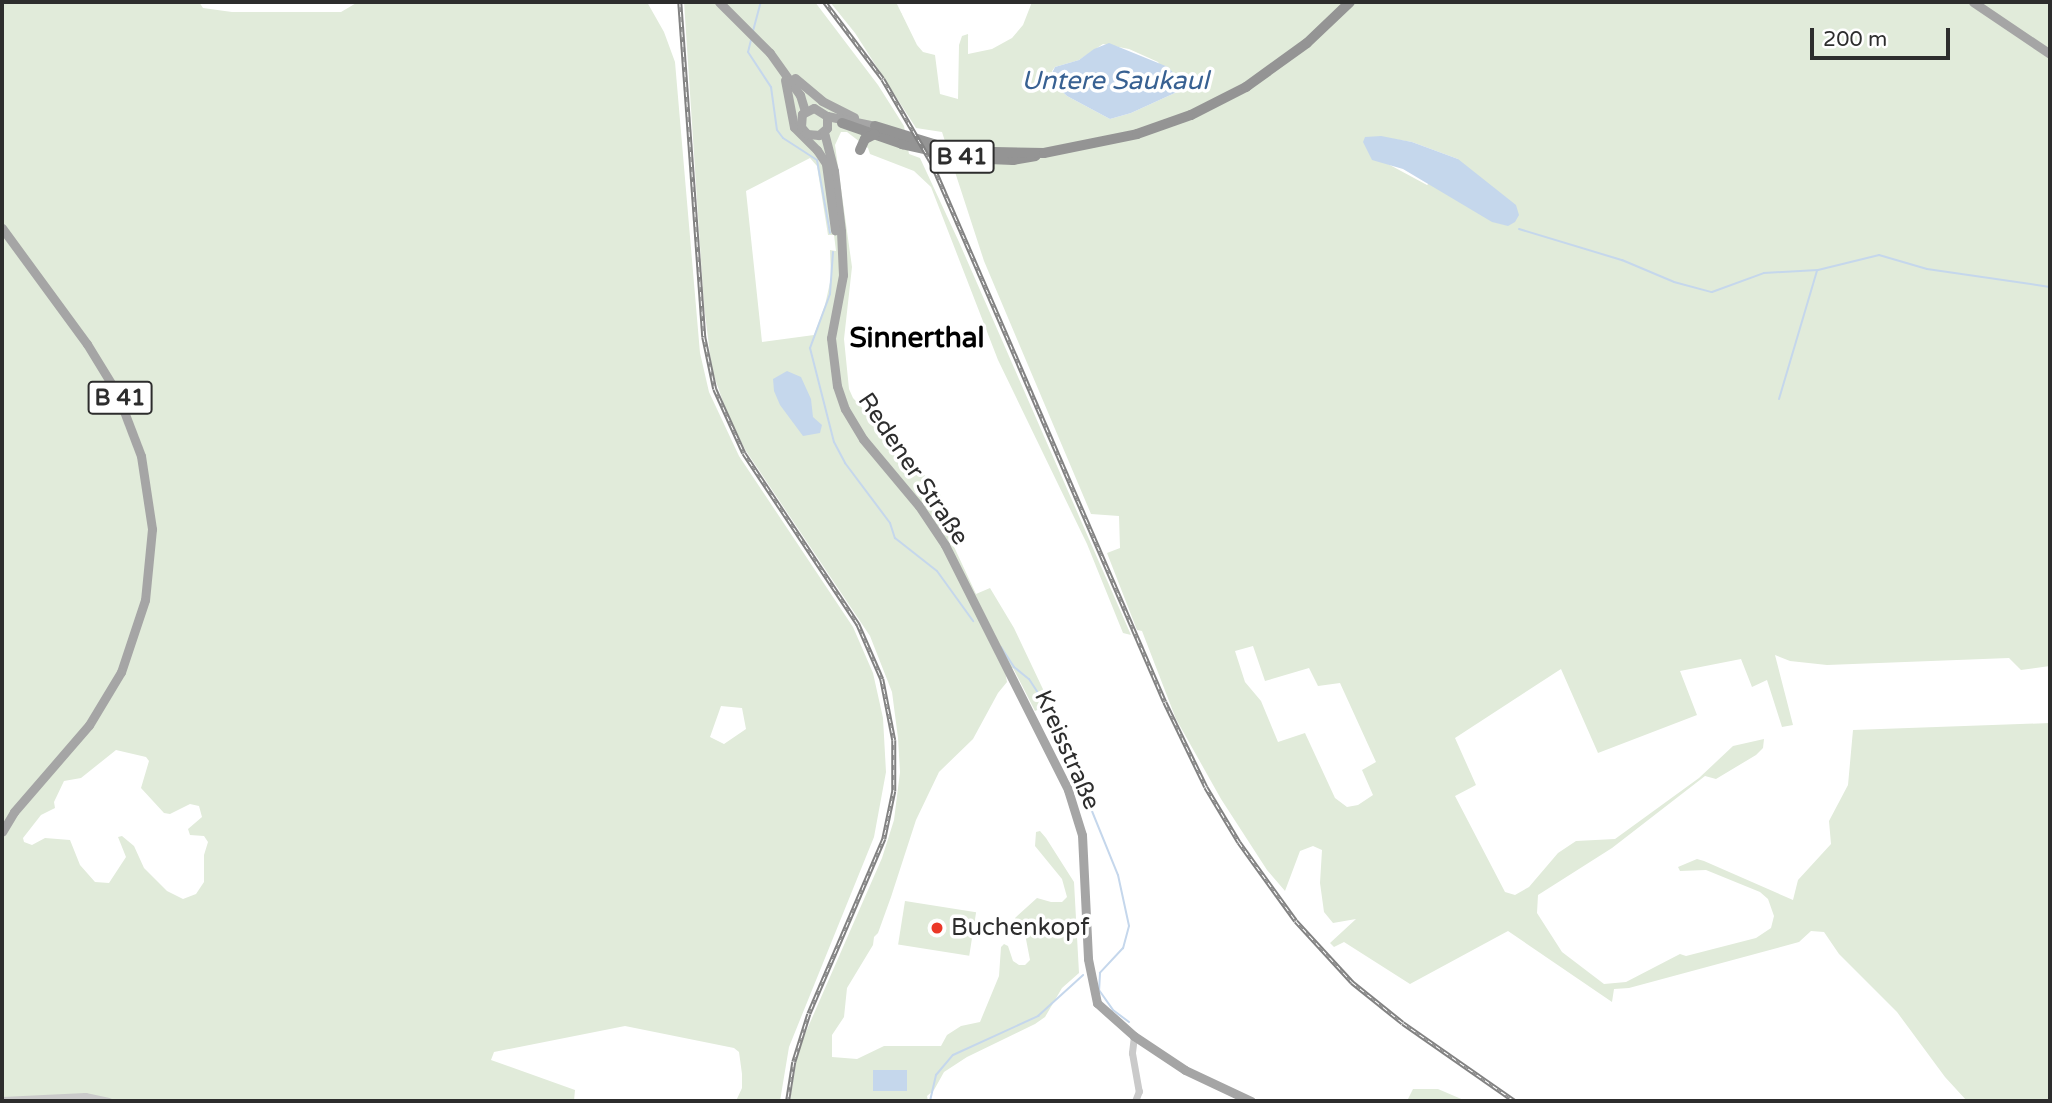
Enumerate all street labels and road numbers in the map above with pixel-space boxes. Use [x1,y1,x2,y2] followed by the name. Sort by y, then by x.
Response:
[929,138,995,176] road number: B 41
[87,378,153,418] road number: B 41
[851,387,975,551] street label: Redener Straße
[1028,686,1106,814] street label: Kreisstraße

